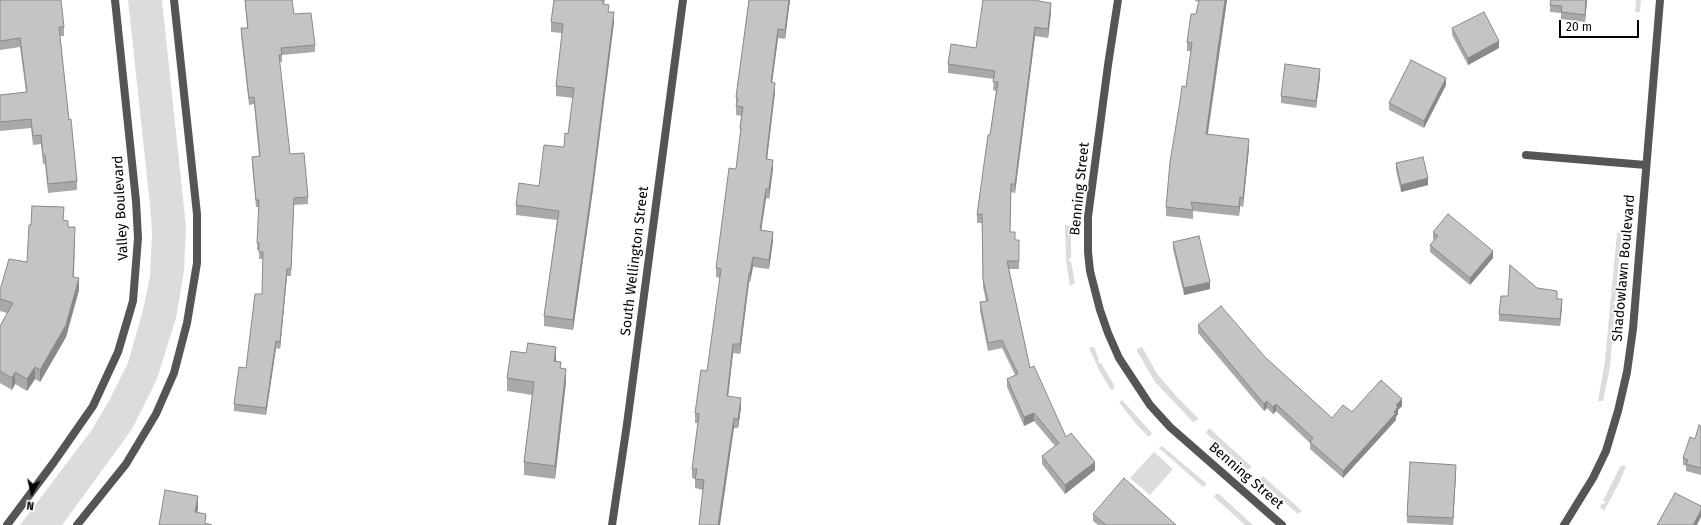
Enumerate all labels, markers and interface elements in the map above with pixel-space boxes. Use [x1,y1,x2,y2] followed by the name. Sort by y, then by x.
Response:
[1561,12,1641,38] scale bar
[1566,20,1592,34] text: 20 m
[1067,142,1093,236] street label: Benning Street
[110,155,132,261] street label: Valley Boulevard
[617,185,653,337] street label: South Wellington Street
[1609,194,1639,342] street label: Shadowlawn Boulevard
[1205,439,1287,513] street label: Benning Street
[12,473,52,513] north arrow
[26,498,35,512] text: N

